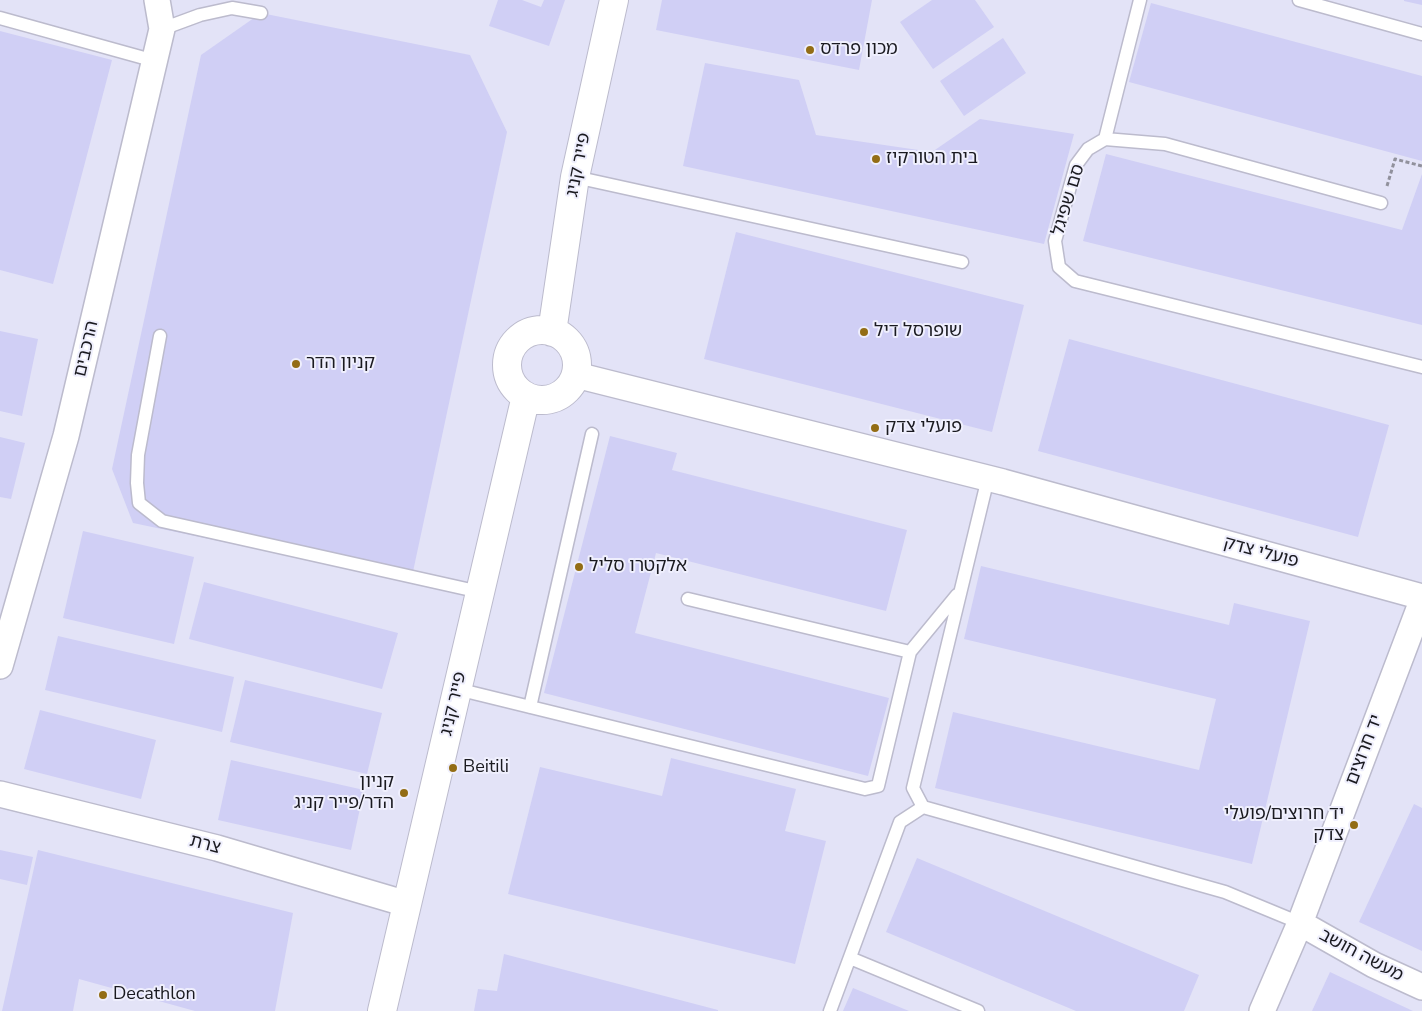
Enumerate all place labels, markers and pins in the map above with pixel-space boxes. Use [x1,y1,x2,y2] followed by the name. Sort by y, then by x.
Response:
[820,39,898,61] place label: מכון פרדס
[804,44,816,56] marker: מכון פרדס
[886,148,978,170] place label: בית הטורקיז
[870,153,882,165] marker: בית הטורקיז
[874,321,962,343] place label: שופרסל דיל
[858,326,870,338] marker: שופרסל דיל
[306,353,375,375] place label: קניון הדר
[290,358,302,370] marker: קניון הדר
[885,417,962,439] place label: פועלי צדק
[869,422,881,434] marker: פועלי צדק
[589,556,687,578] place label: אלקטרו סליל
[573,561,585,573] marker: אלקטרו סליל
[463,757,509,779] place label: Beitili
[447,762,459,774] marker: Beitili
[294,772,394,814] place label: קניון הדר/פייר קניג
[398,787,410,799] marker: קניון הדר/פייר קניג
[1224,804,1344,846] place label: יד חרוצים/פועלי צדק
[1348,819,1360,831] marker: יד חרוצים/פועלי צדק
[113,984,196,1006] place label: Decathlon
[97,989,109,1001] marker: Decathlon

